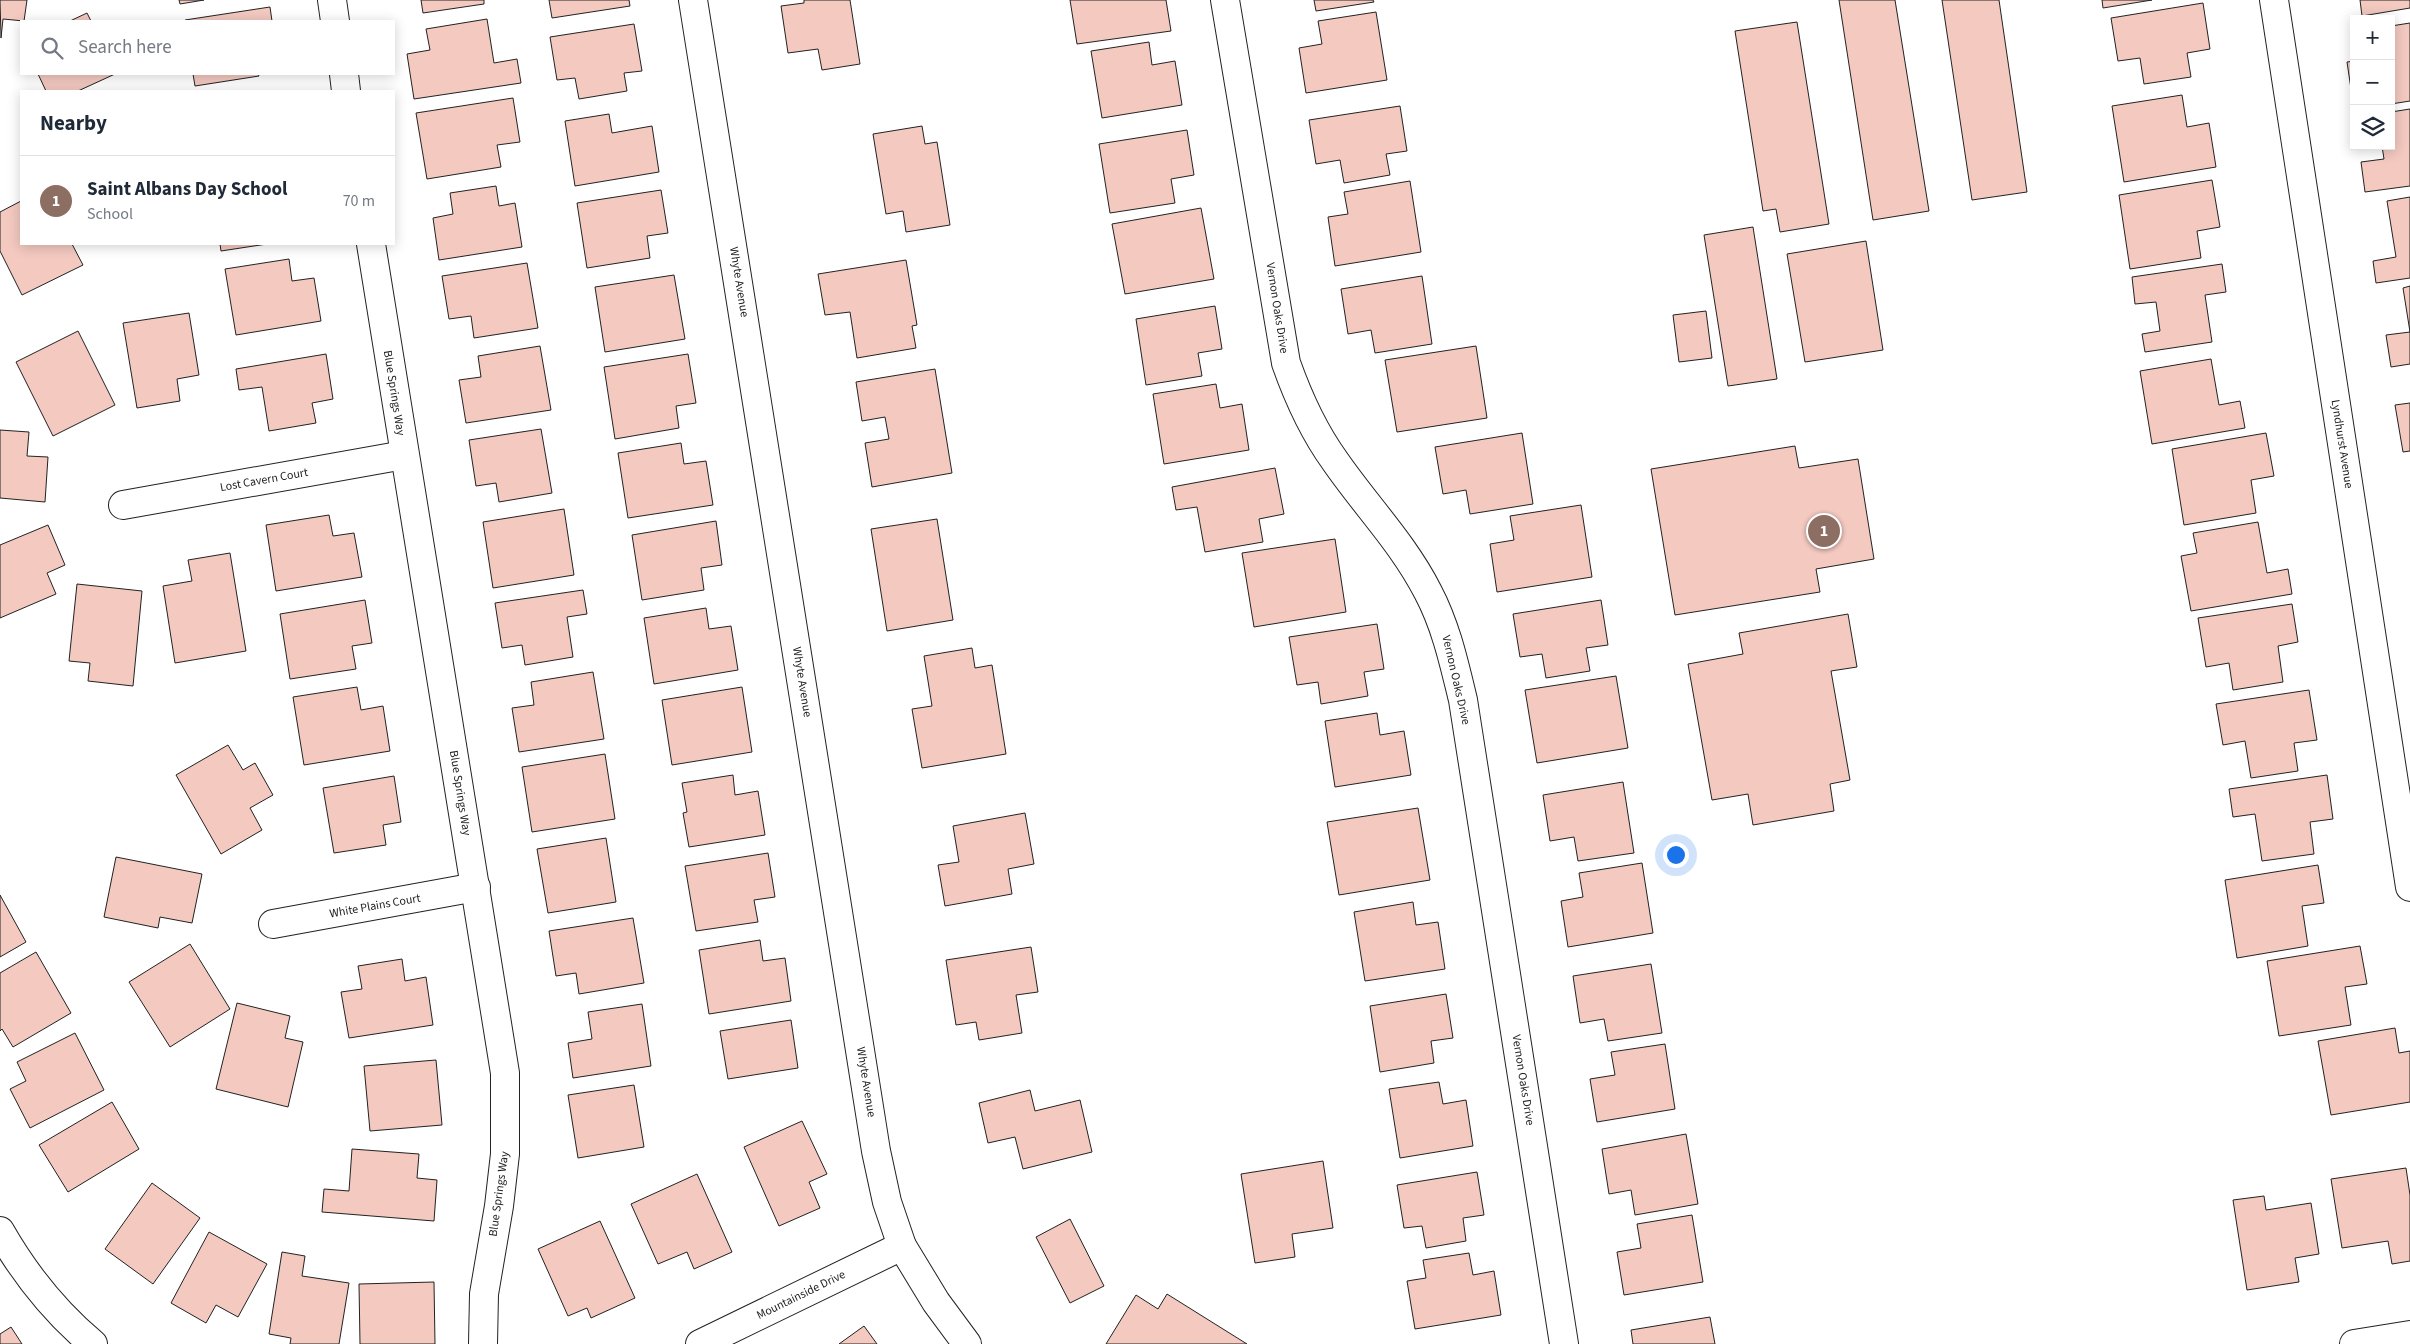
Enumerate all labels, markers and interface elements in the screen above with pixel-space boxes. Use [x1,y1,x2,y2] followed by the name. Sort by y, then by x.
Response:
[2350,15,2395,150] map controls
[2350,15,2395,60] button: +
[20,20,395,75] search box
[38,34,66,62] icon: search
[78,34,172,61] text: Search here
[2350,60,2395,105] button: −
[2350,105,2395,150] button: layers
[40,108,107,138] text: Nearby
[87,176,287,203] text: Saint Albans Day School
[52,190,60,212] text: 1
[343,190,375,212] text: 70 m
[87,203,133,225] text: School
[725,246,753,318] street label: Whyte Avenue
[1261,261,1293,355] street label: Vernon Oaks Drive
[379,349,409,437] street label: Blue Springs Way
[2327,398,2357,490] street label: Lyndhurst Avenue
[219,464,309,496] street label: Lost Cavern Court
[1808,512,1840,550] pin: 1
[1437,633,1475,727] street label: Vernon Oaks Drive
[788,646,816,718] street label: Whyte Avenue
[445,749,475,837] street label: Blue Springs Way
[1663,842,1689,868] your location
[328,890,422,922] street label: White Plains Court
[1507,1033,1539,1127] street label: Vernon Oaks Drive
[852,1046,880,1118] street label: Whyte Avenue
[485,1150,513,1238] street label: Blue Springs Way
[754,1266,848,1324] street label: Mountainside Drive

